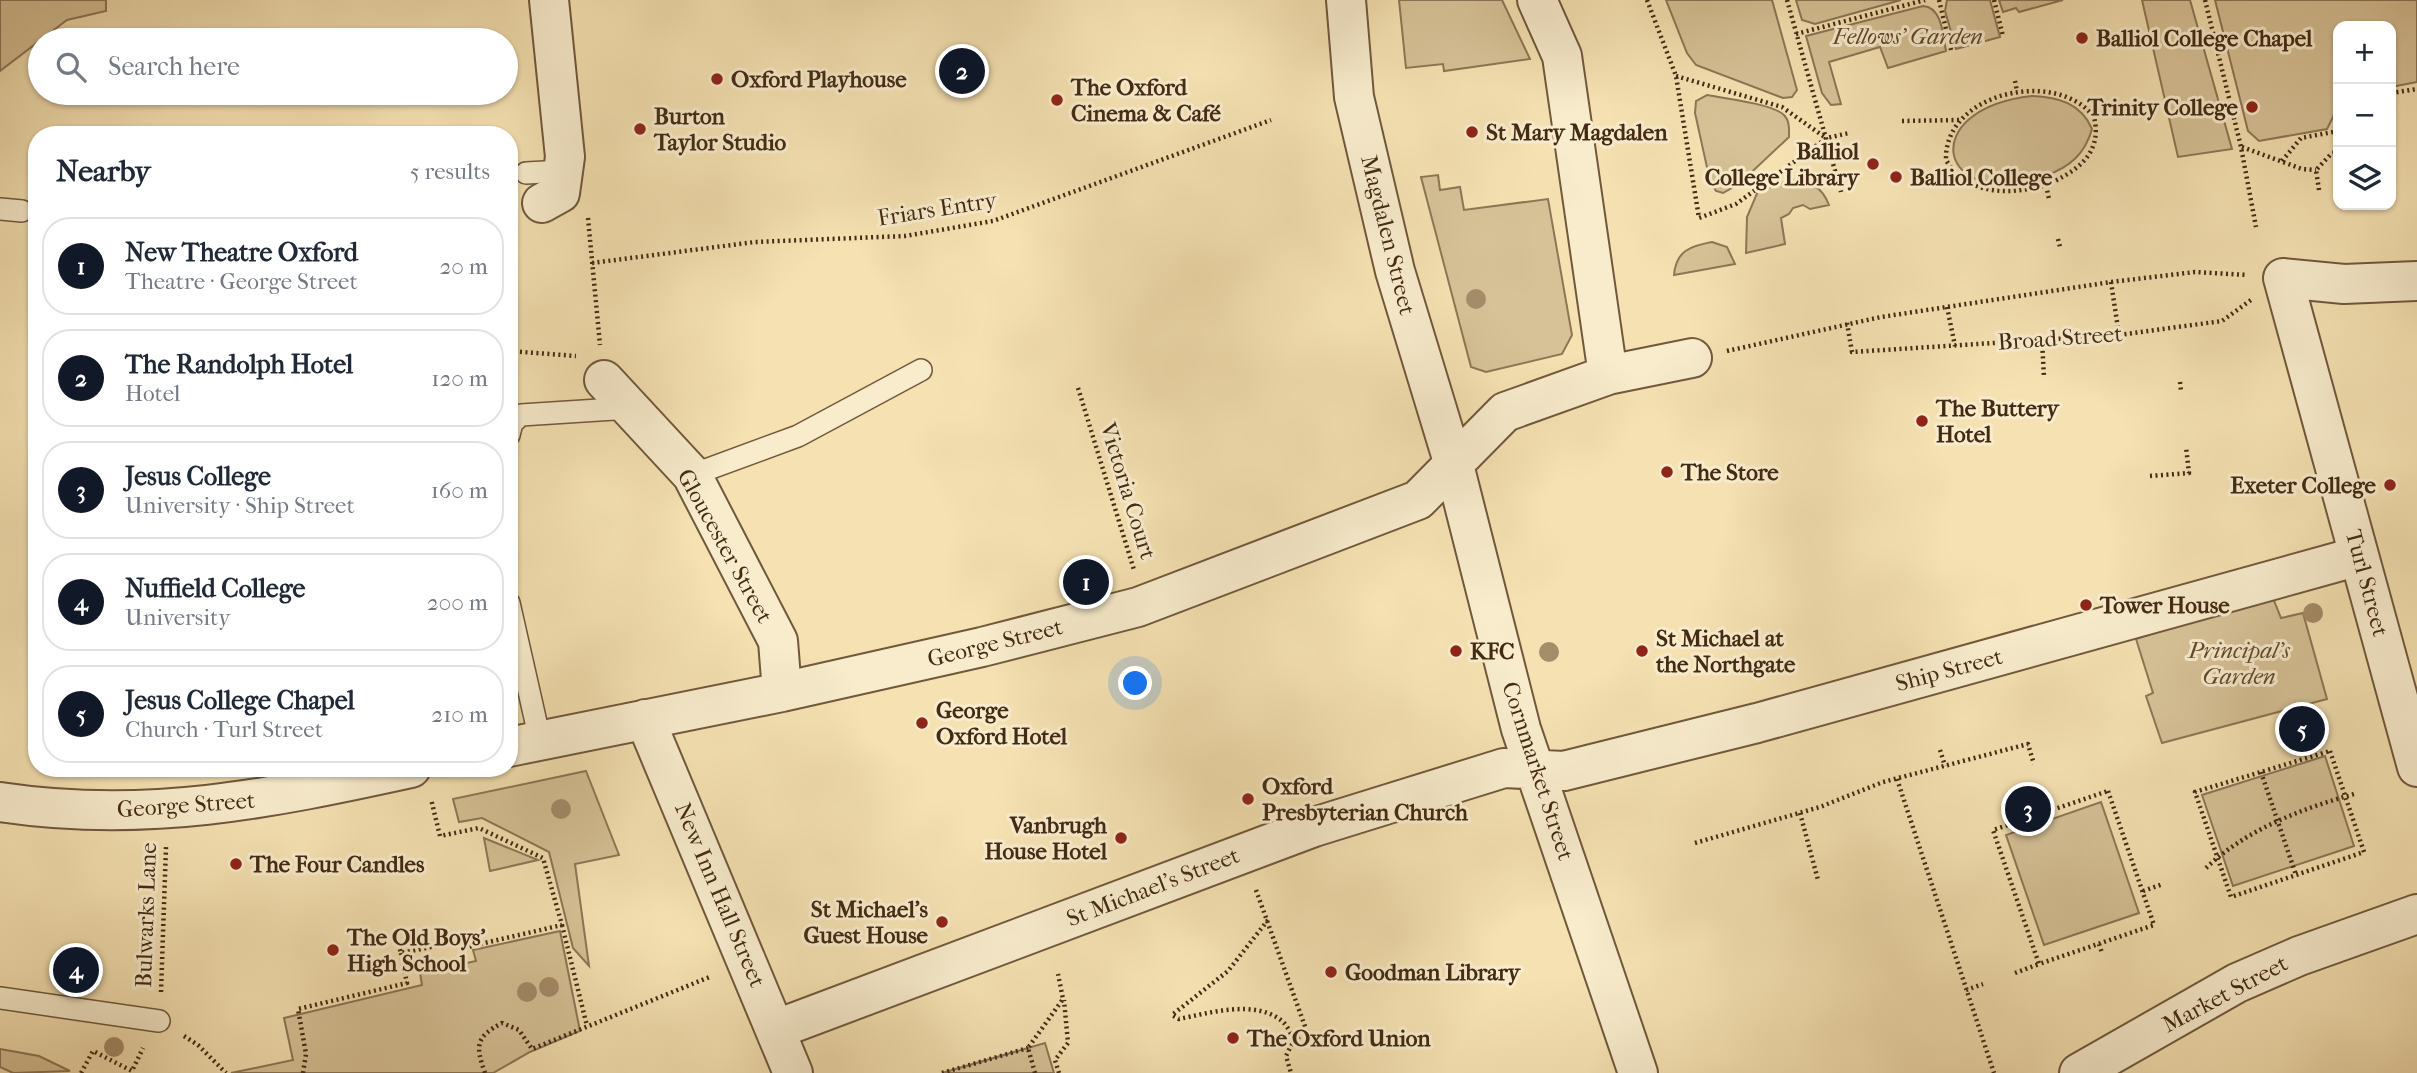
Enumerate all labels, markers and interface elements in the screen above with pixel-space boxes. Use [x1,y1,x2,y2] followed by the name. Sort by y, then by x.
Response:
[2333,21,2396,210] map controls
[2333,21,2396,84] button: +
[1832,23,1983,50] park label: Fellows' Garden
[2096,25,2313,52] place label: Balliol College Chapel
[28,28,518,105] search box
[2074,30,2090,46] marker: Balliol College Chapel
[939,45,985,97] pin: 2
[52,48,90,86] icon: search
[108,51,240,82] text: Search here
[731,66,907,93] place label: Oxford Playhouse
[709,71,725,87] marker: Oxford Playhouse
[1070,74,1222,127] place label: The Oxford Cinema & Café
[2333,84,2396,147] button: −
[1049,92,1065,108] marker: The Oxford Cinema & Café
[2087,94,2239,121] place label: Trinity College
[2244,99,2260,115] marker: Trinity College
[653,103,787,156] place label: Burton Taylor Studio
[1486,119,1668,146] place label: St Mary Magdalen
[632,121,648,137] marker: Burton Taylor Studio
[1464,124,1480,140] marker: St Mary Magdalen
[1705,138,1861,191] place label: Balliol College Library
[2333,147,2396,210] button: layers
[1355,152,1421,318] street label: Magdalen Street
[56,154,151,189] text: Nearby
[1865,156,1881,172] marker: Balliol College Library
[410,158,490,185] text: 5 results
[1910,164,2053,191] place label: Balliol College
[1888,169,1904,185] marker: Balliol College
[876,186,999,232] street label: Friars Entry
[125,237,358,268] text: New Theatre Oxford
[77,253,85,280] text: 1
[439,253,488,280] text: 20 m
[125,268,358,295] text: Theatre · George Street
[1997,320,2123,356] street label: Broad Street
[125,349,353,380] text: The Randolph Hotel
[75,365,87,392] text: 2
[431,365,488,392] text: 120 m
[125,380,180,407] text: Hotel
[1935,395,2061,448] place label: The Buttery Hotel
[1914,413,1930,429] marker: The Buttery Hotel
[1094,418,1162,563] street label: Victoria Court
[1680,459,1779,486] place label: The Store
[125,461,271,492] text: Jesus College
[672,464,778,628] street label: Gloucester Street
[1659,464,1675,480] marker: The Store
[2230,472,2377,499] place label: Exeter College
[76,477,86,504] text: 3
[431,477,488,504] text: 160 m
[2382,477,2398,493] marker: Exeter College
[125,492,355,519] text: University · Ship Street
[2340,527,2394,639] street label: Turl Street
[1063,556,1109,608] pin: 1
[125,573,305,604] text: Nuffield College
[74,589,88,616] text: 4
[427,589,488,616] text: 200 m
[2099,592,2230,619] place label: Tower House
[2078,597,2094,613] marker: Tower House
[125,604,230,631] text: University
[925,613,1065,673] street label: George Street
[1655,625,1796,678] place label: St Michael at the Northgate
[2187,637,2291,690] park label: Principal's Garden
[1470,638,1515,665] place label: KFC
[1448,643,1464,659] marker: KFC
[1634,643,1650,659] marker: St Michael at the Northgate
[1893,643,2005,697] street label: Ship Street
[1118,666,1152,700] your location
[1496,678,1580,864] street label: Cornmarket Street
[125,685,355,716] text: Jesus College Chapel
[936,697,1068,750] place label: George Oxford Hotel
[76,701,86,728] text: 5
[431,701,488,728] text: 210 m
[2279,703,2325,755] pin: 5
[914,715,930,731] marker: George Oxford Hotel
[125,716,323,743] text: Church · Turl Street
[1262,773,1469,826] place label: Oxford Presbyterian Church
[2005,783,2051,835] pin: 3
[116,787,256,823] street label: George Street
[1240,791,1256,807] marker: Oxford Presbyterian Church
[669,799,771,991] street label: New Inn Hall Street
[985,812,1108,865] place label: Vanbrugh House Hotel
[1113,830,1129,846] marker: Vanbrugh House Hotel
[130,842,162,988] street label: Bulwarks Lane
[1063,842,1243,932] street label: St Michael's Street
[249,851,425,878] place label: The Four Candles
[228,856,244,872] marker: The Four Candles
[804,896,929,949] place label: St Michael's Guest House
[934,914,950,930] marker: St Michael's Guest House
[346,924,486,977] place label: The Old Boys' High School
[325,942,341,958] marker: The Old Boys' High School
[53,944,99,996] pin: 4
[2158,950,2292,1038] street label: Market Street
[1345,959,1522,986] place label: Goodman Library
[1323,964,1339,980] marker: Goodman Library
[1246,1025,1431,1052] place label: The Oxford Union
[1225,1030,1241,1046] marker: The Oxford Union

